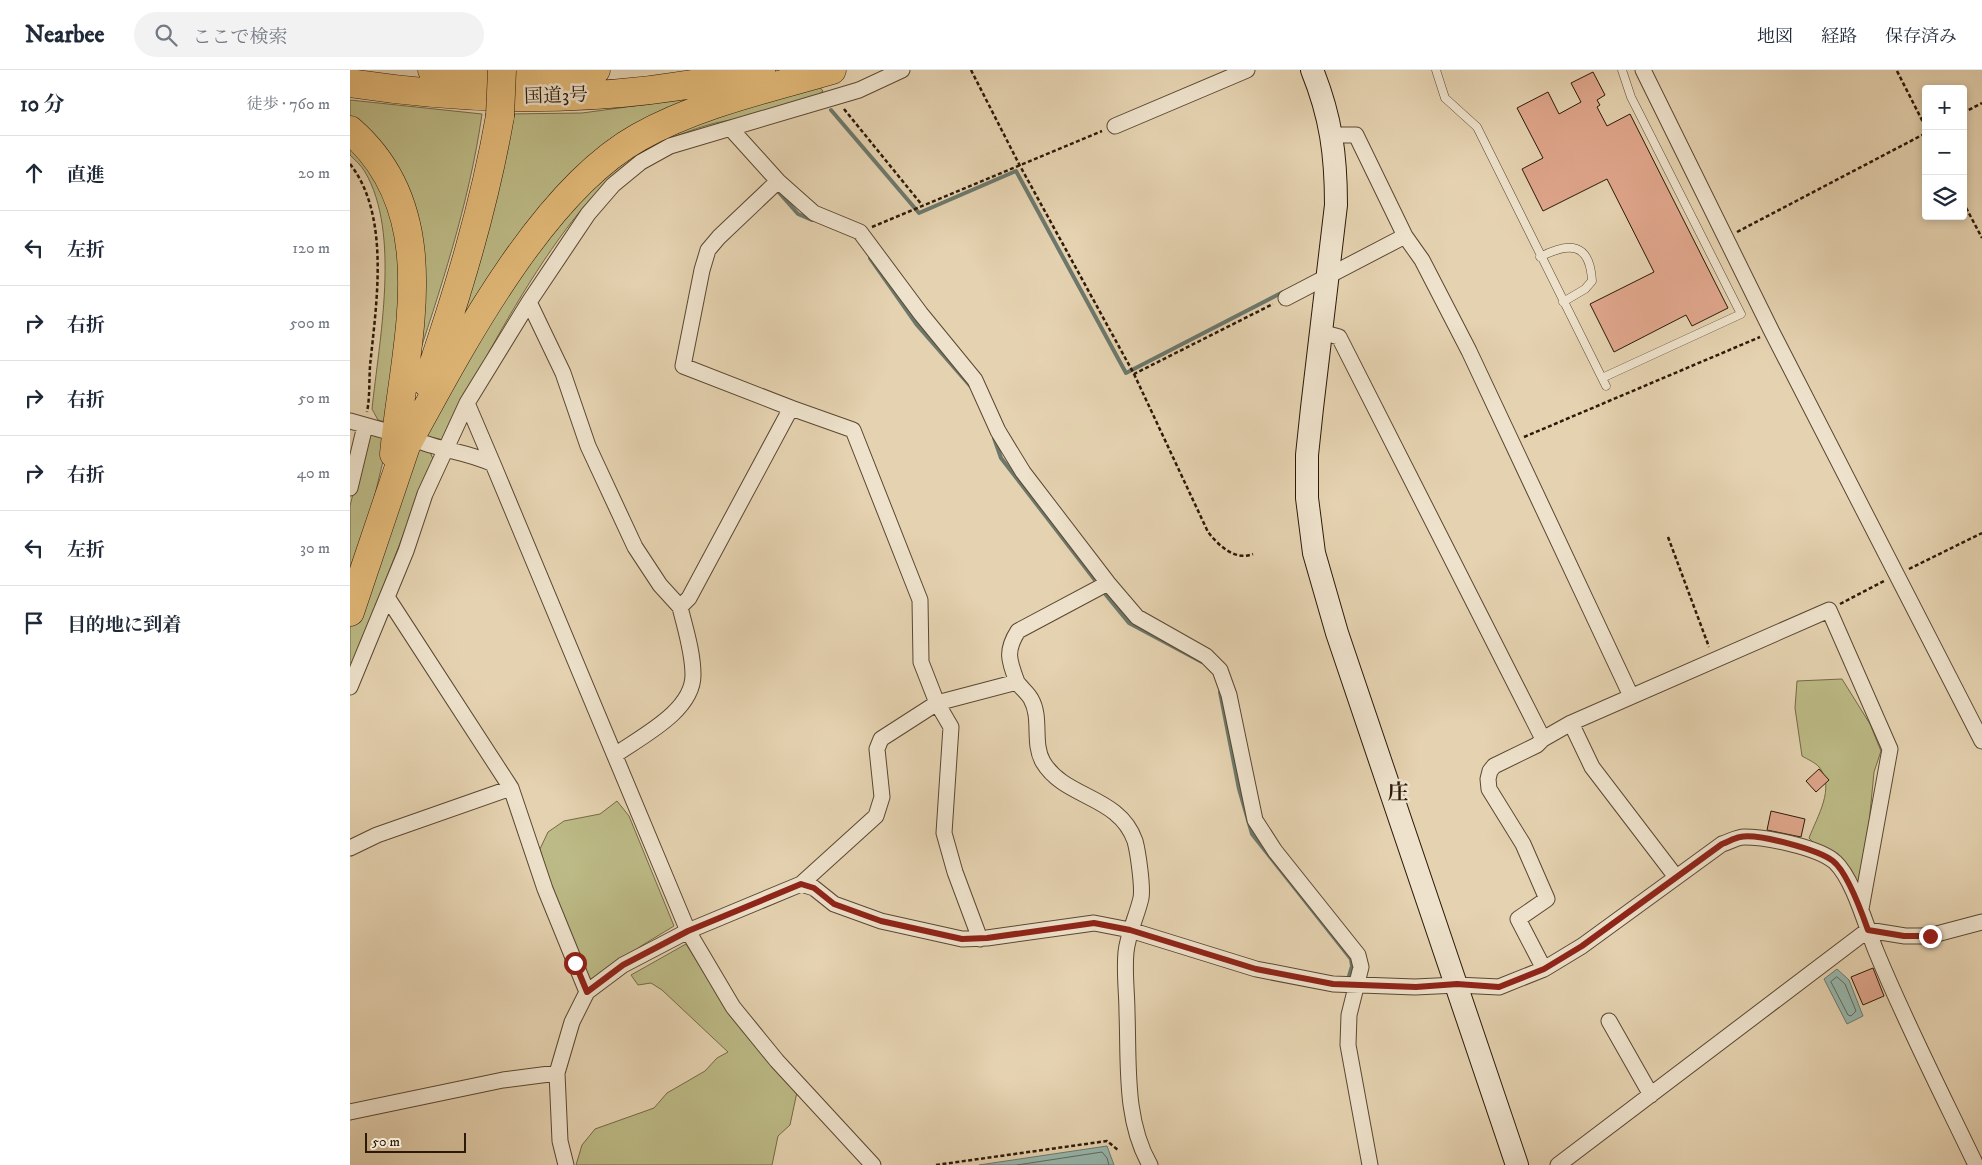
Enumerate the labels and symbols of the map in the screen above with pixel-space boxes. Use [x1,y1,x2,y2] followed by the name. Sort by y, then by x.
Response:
[524,83,588,109] street label: 国道3号
[1388,780,1409,806] district label: 庄
[1919,925,1942,948] route end
[564,952,587,975] route start
[365,1130,466,1153] scale bar

